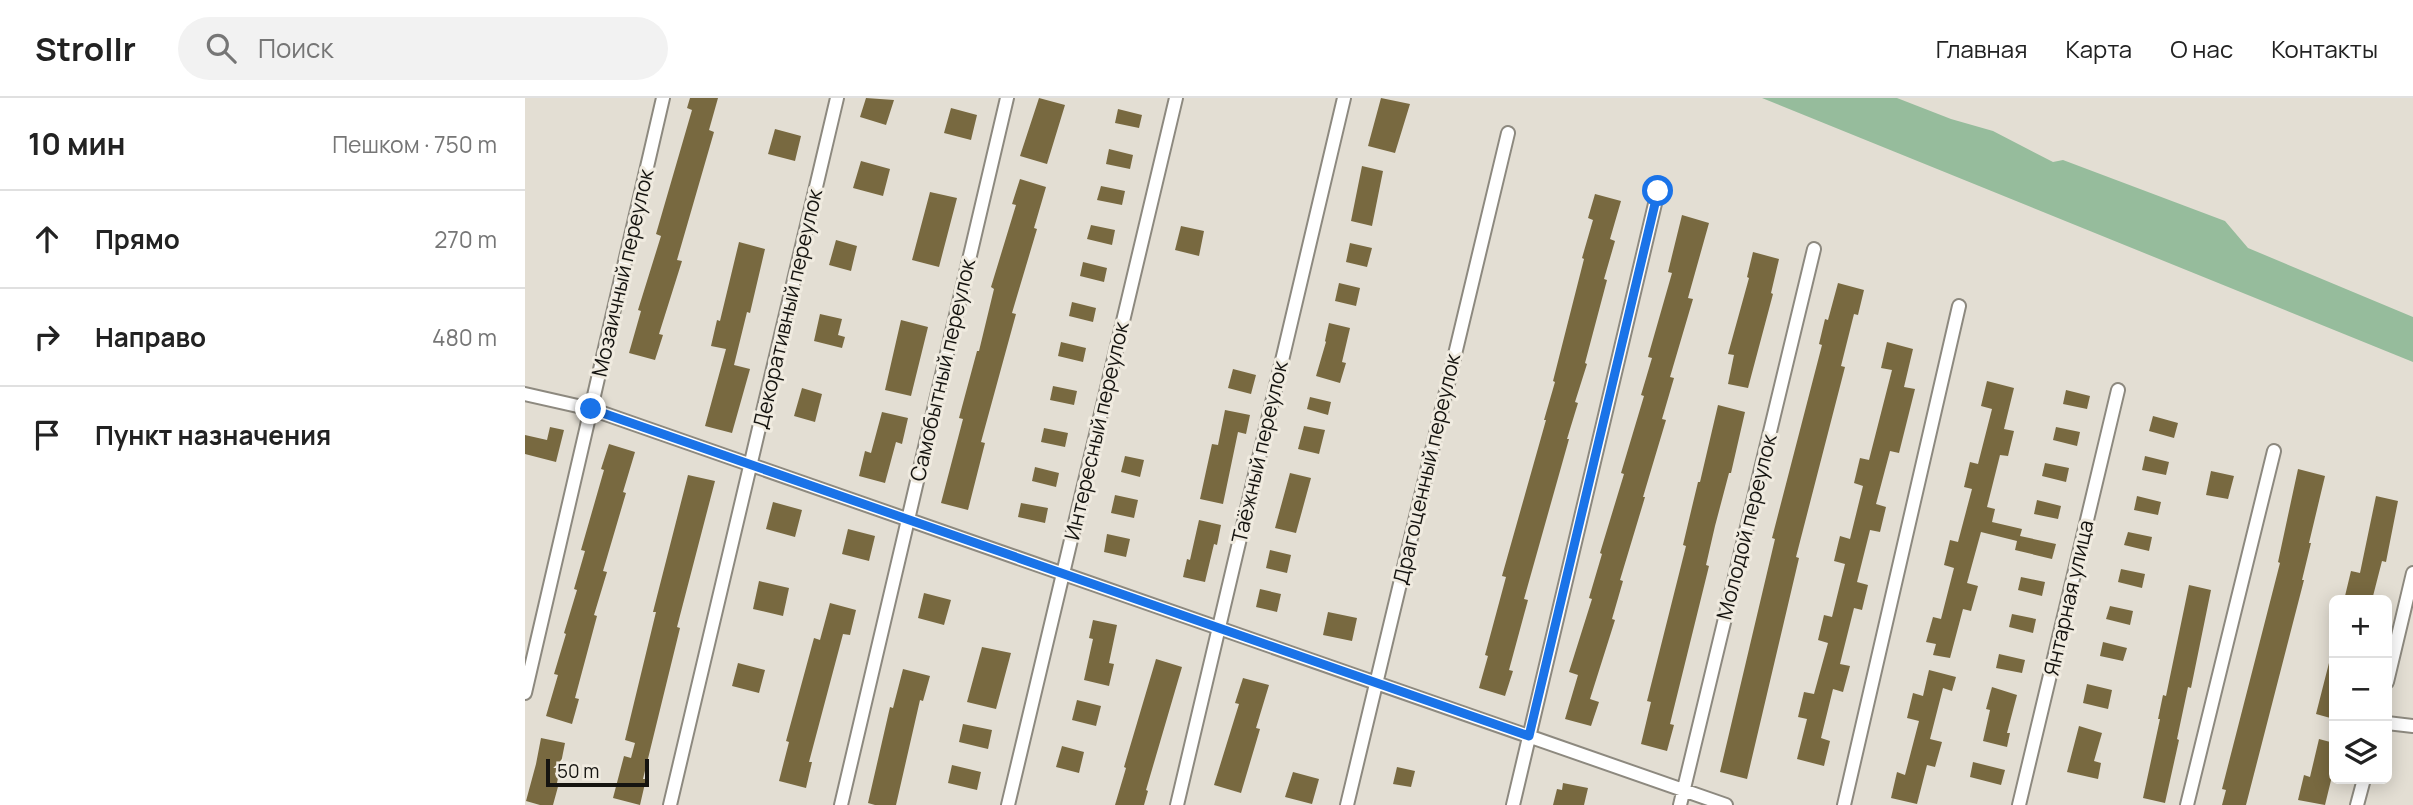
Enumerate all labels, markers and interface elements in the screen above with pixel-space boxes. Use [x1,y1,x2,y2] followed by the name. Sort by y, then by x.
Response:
[178,17,668,80] search box
[35,26,136,71] text: Strollr
[202,29,240,67] icon: search
[258,30,333,66] text: Поиск
[1936,32,2027,65] text: Главная
[2065,32,2132,65] text: Карта
[2170,32,2233,65] text: О нас
[2271,32,2378,65] text: Контакты
[28,123,126,164] text: 10 мин
[332,128,497,160] text: Пешком · 750 m
[584,166,660,379] street label: Мозаичный переулок
[1642,175,1673,206] route start
[746,186,828,431] street label: Декоративный переулок
[28,220,66,258] icon: ahead
[95,221,180,257] text: Прямо
[434,223,497,255] text: 270 m
[903,255,981,484] street label: Самобытный переулок
[28,318,66,356] icon: right
[1057,318,1135,543] street label: Интересный переулок
[95,319,206,355] text: Направо
[432,321,497,353] text: 480 m
[1386,350,1466,587] street label: Драгоценный переулок
[1224,357,1294,546] street label: Таёжный переулок
[575,393,606,424] route end
[28,416,66,454] icon: arrive
[95,417,331,453] text: Пункт назначения
[1709,431,1783,622] street label: Молодой переулок
[2036,517,2100,678] street label: Янтарная улица
[2329,595,2392,784] map controls
[2329,595,2392,658] button: +
[2329,658,2392,721] button: −
[2329,721,2392,784] button: layers
[546,756,649,788] scale bar
[557,758,599,784] text: 50 m

